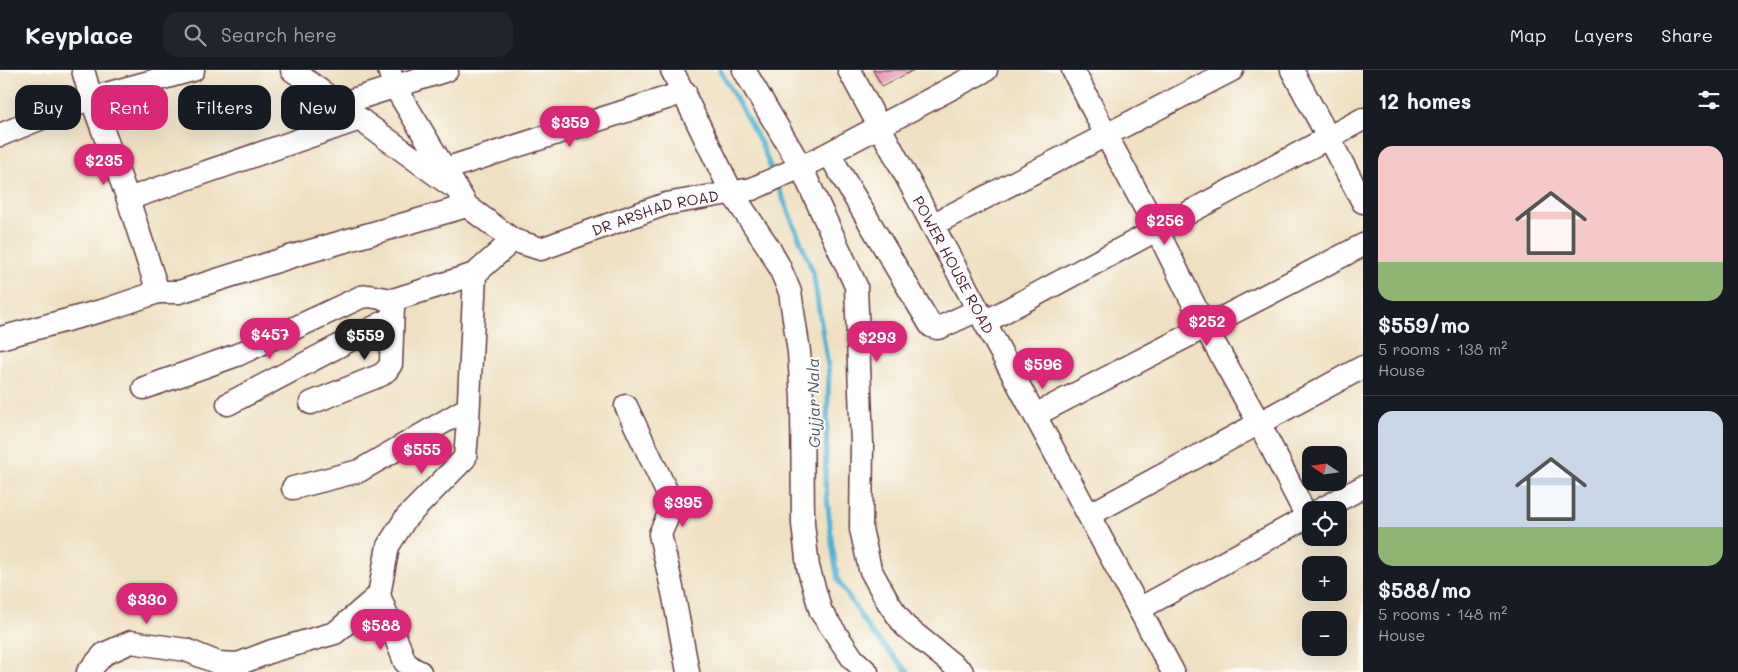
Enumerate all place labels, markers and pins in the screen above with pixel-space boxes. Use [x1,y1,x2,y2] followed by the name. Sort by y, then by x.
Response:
[540,106,600,148] pin: $359
[74,144,134,186] pin: $235
[1135,204,1195,246] pin: $256
[1177,304,1237,347] pin: $252
[240,318,300,360] pin: $457
[335,318,395,361] pin: $559
[847,320,907,363] pin: $293
[1013,348,1073,390] pin: $596
[392,432,452,475] pin: $555
[653,486,713,528] pin: $395
[117,582,177,625] pin: $330
[351,608,411,651] pin: $588

